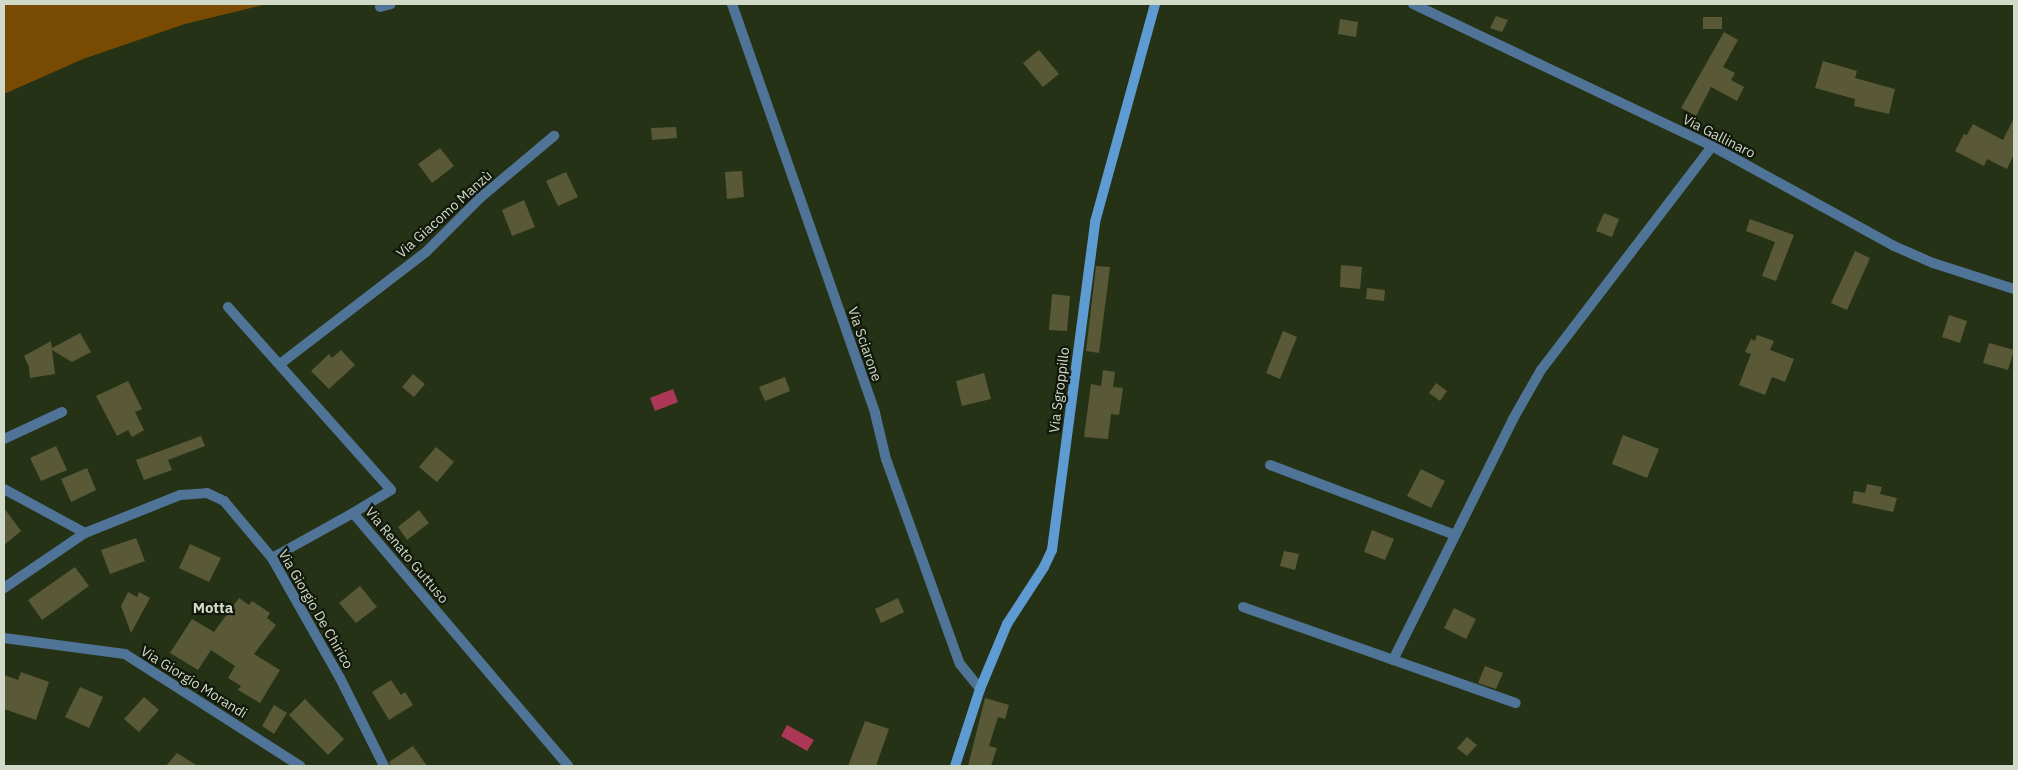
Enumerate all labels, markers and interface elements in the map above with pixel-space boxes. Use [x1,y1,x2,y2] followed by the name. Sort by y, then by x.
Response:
[1680,110,1758,162] street label: Via Gallinaro
[393,167,495,261] street label: Via Giacomo Manzù
[844,305,886,383] street label: Via Sciarone
[1045,346,1073,434] street label: Via Sgroppillo
[362,503,452,607] street label: Via Renato Guttuso
[275,546,357,672] street label: Via Giorgio De Chirico
[193,599,233,617] district label: Motta
[138,643,250,721] street label: Via Giorgio Morandi

